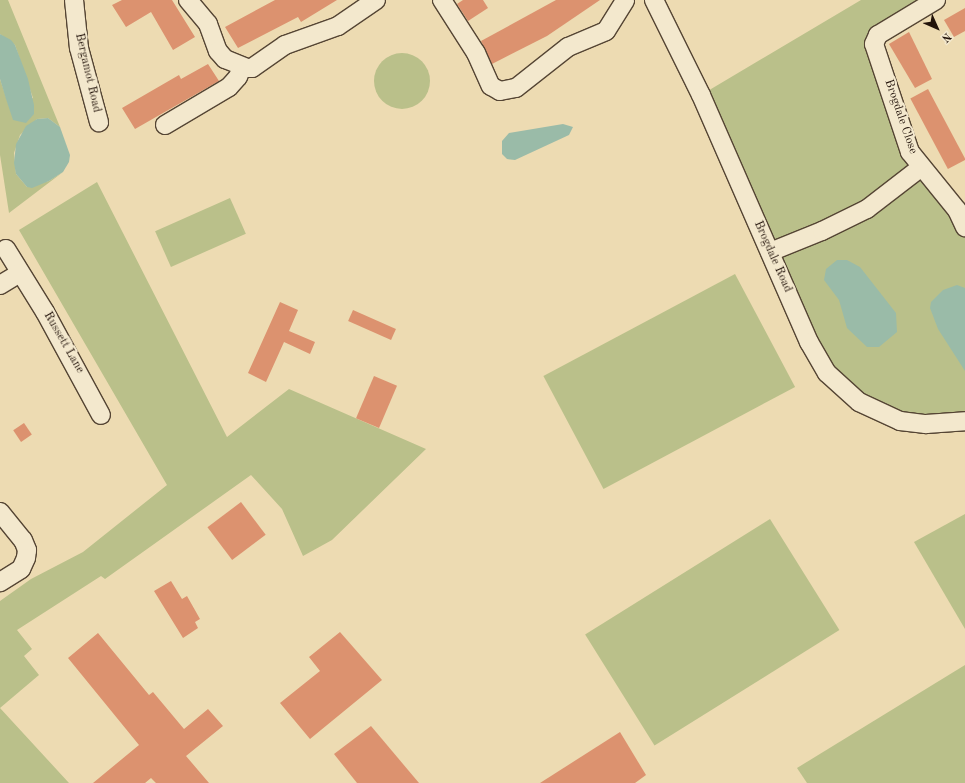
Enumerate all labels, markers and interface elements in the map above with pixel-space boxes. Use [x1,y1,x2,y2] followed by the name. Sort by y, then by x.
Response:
[917,8,957,48] north arrow
[939,30,953,44] text: N
[71,32,103,114] street label: Bergamot Road
[881,78,919,156] street label: Brogdale Close
[750,219,794,295] street label: Brogdale Road
[40,310,86,376] street label: Russett Lane

